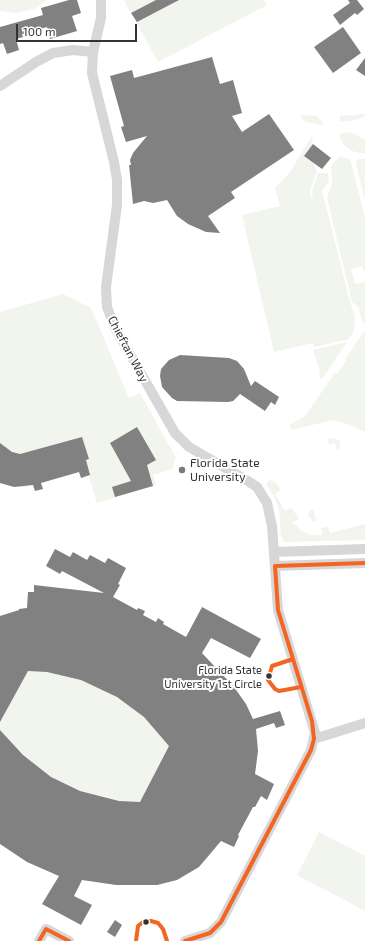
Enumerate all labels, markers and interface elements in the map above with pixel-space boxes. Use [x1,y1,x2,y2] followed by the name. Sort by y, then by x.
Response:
[18,16,139,42] scale bar
[23,24,55,38] text: 100 m
[105,313,151,385] street label: Chieftan Way
[190,456,260,484] place label: Florida State University
[177,465,187,475] marker: Florida State University
[164,663,262,689] place label: Florida State University 1st Circle
[264,671,274,681] marker: Florida State University 1st Circle
[141,917,151,927] unlabelled marker

